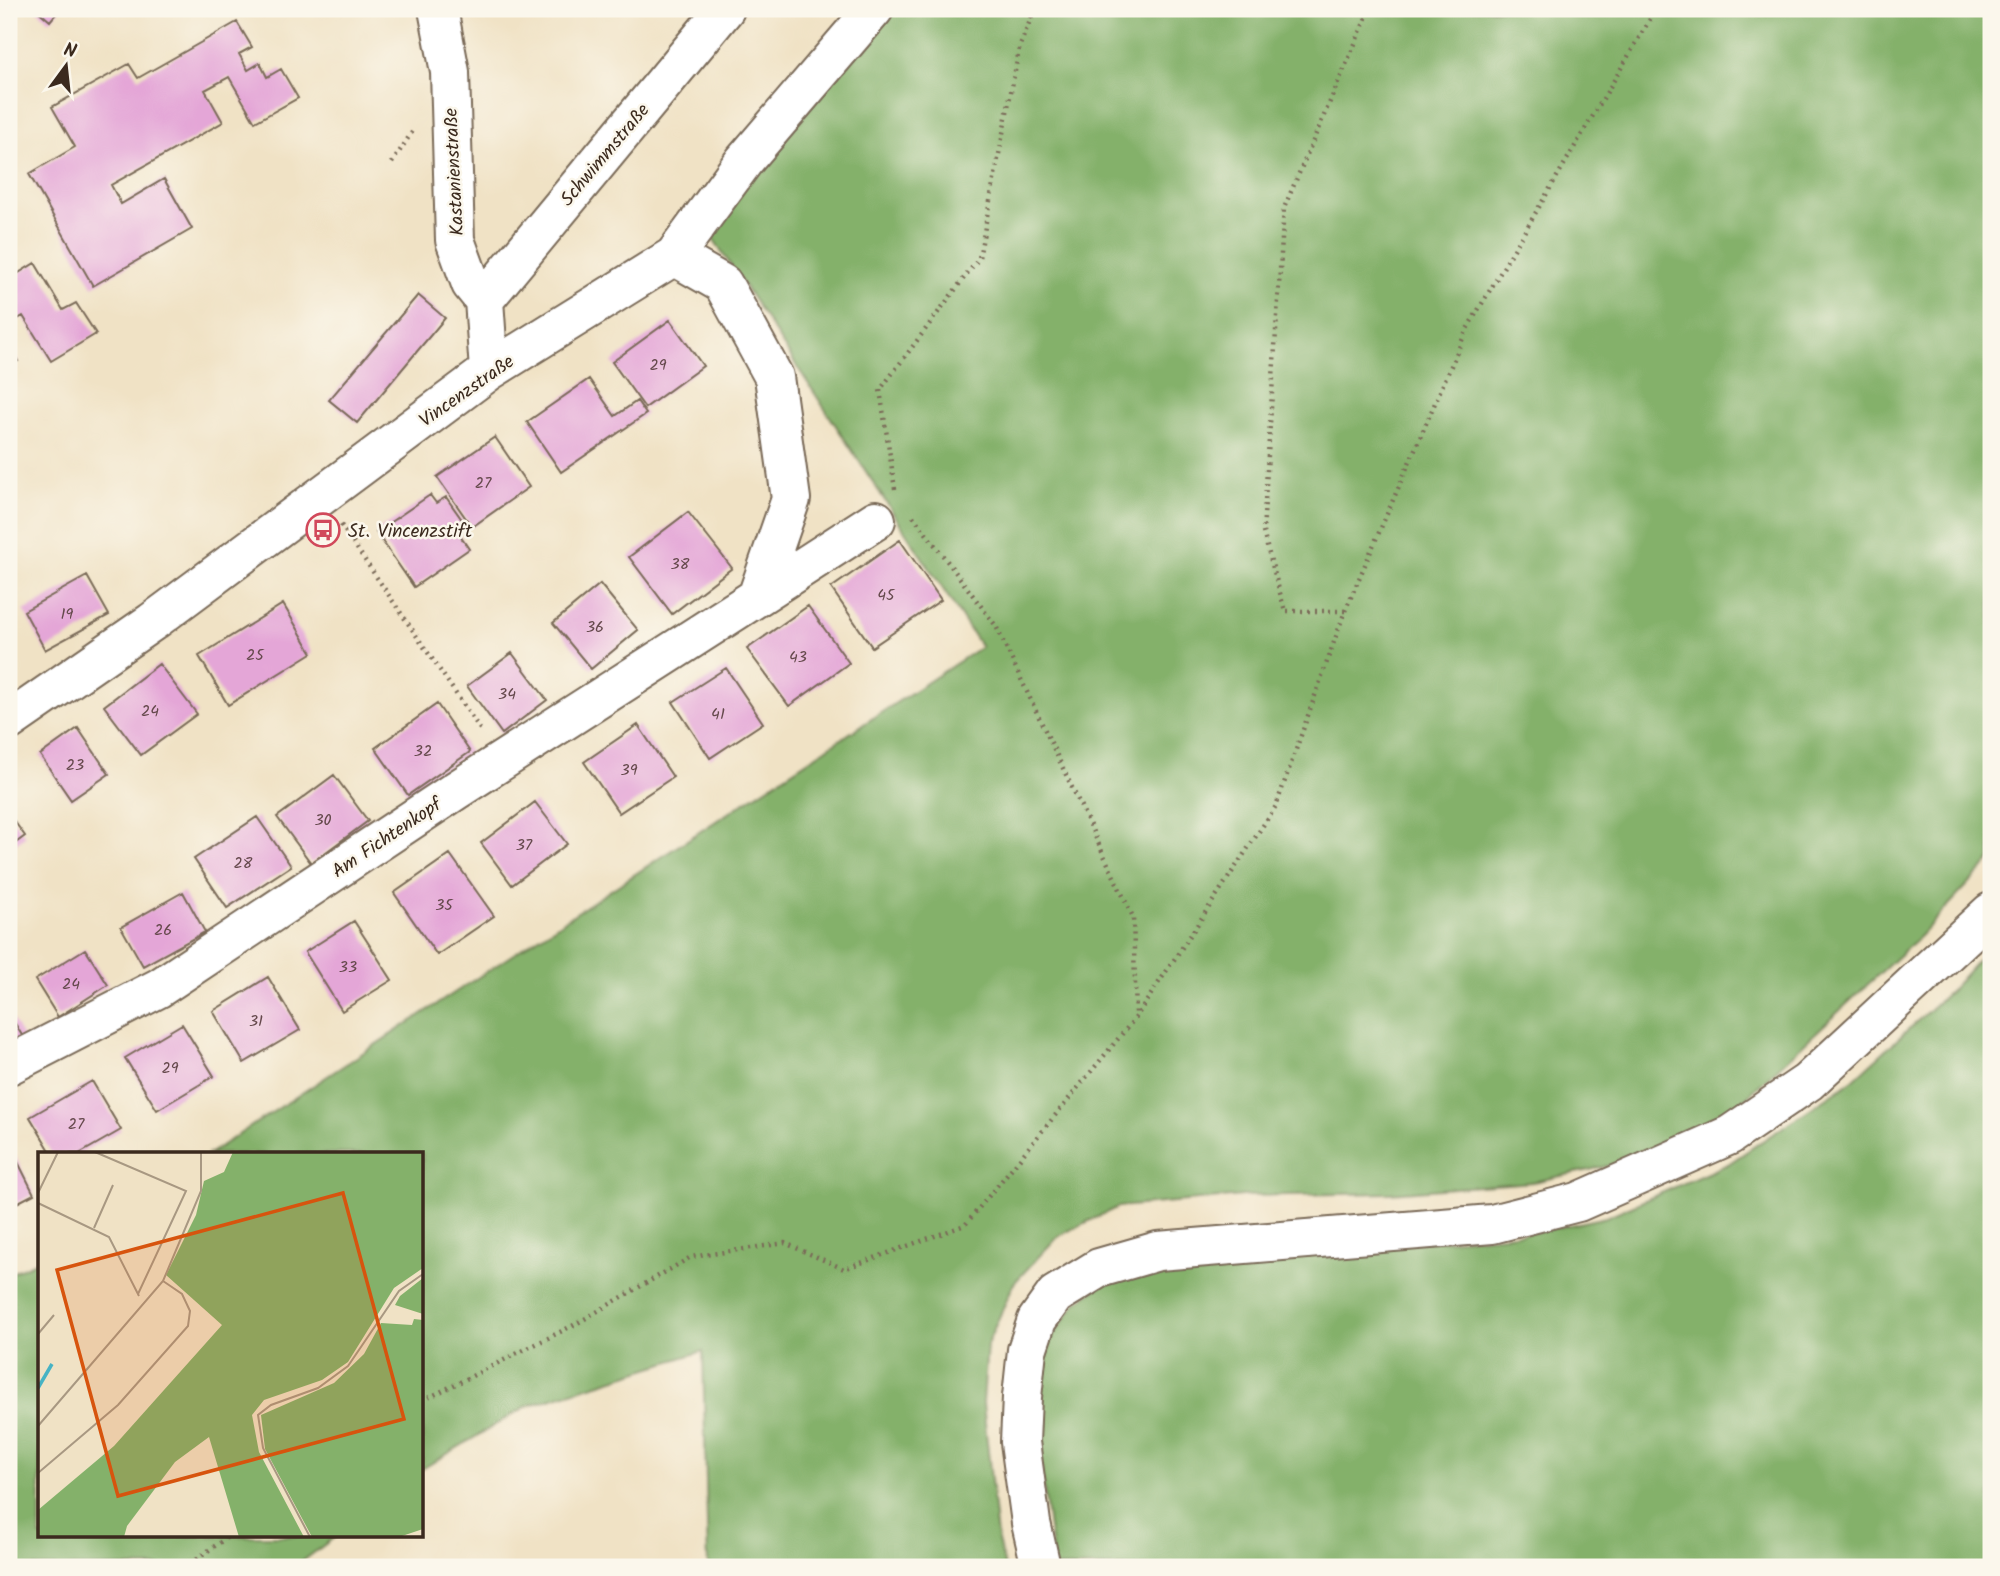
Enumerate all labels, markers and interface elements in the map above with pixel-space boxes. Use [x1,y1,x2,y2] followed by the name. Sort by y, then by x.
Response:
[32,32,102,102] north arrow
[60,35,80,68] text: N
[553,97,658,213] street label: Schwimmstraße
[437,107,473,237] street label: Kastanienstraße
[413,347,521,436] street label: Vincenzstraße
[649,353,667,378] house number: 29
[475,471,492,496] house number: 27
[304,511,342,549] bus stop icon: St. Vincenzstift
[348,517,473,547] place label: St. Vincenzstift
[671,552,690,577] house number: 38
[877,583,896,608] house number: 45
[61,602,74,627] house number: 19
[586,615,604,640] house number: 36
[246,643,265,668] house number: 25
[789,645,807,670] house number: 43
[498,682,516,707] house number: 34
[141,699,159,724] house number: 24
[711,702,725,727] house number: 41
[414,739,432,764] house number: 32
[66,753,84,778] house number: 23
[621,758,638,783] house number: 39
[326,790,450,887] street label: Am Fichtenkopf
[314,808,332,833] house number: 30
[516,833,533,858] house number: 37
[234,851,253,876] house number: 28
[435,893,454,918] house number: 35
[154,918,172,943] house number: 26
[339,955,357,980] house number: 33
[62,972,80,997] house number: 24
[249,1009,263,1034] house number: 31
[161,1056,179,1081] house number: 29
[68,1112,85,1137] house number: 27
[38,1152,424,1538] inset map

